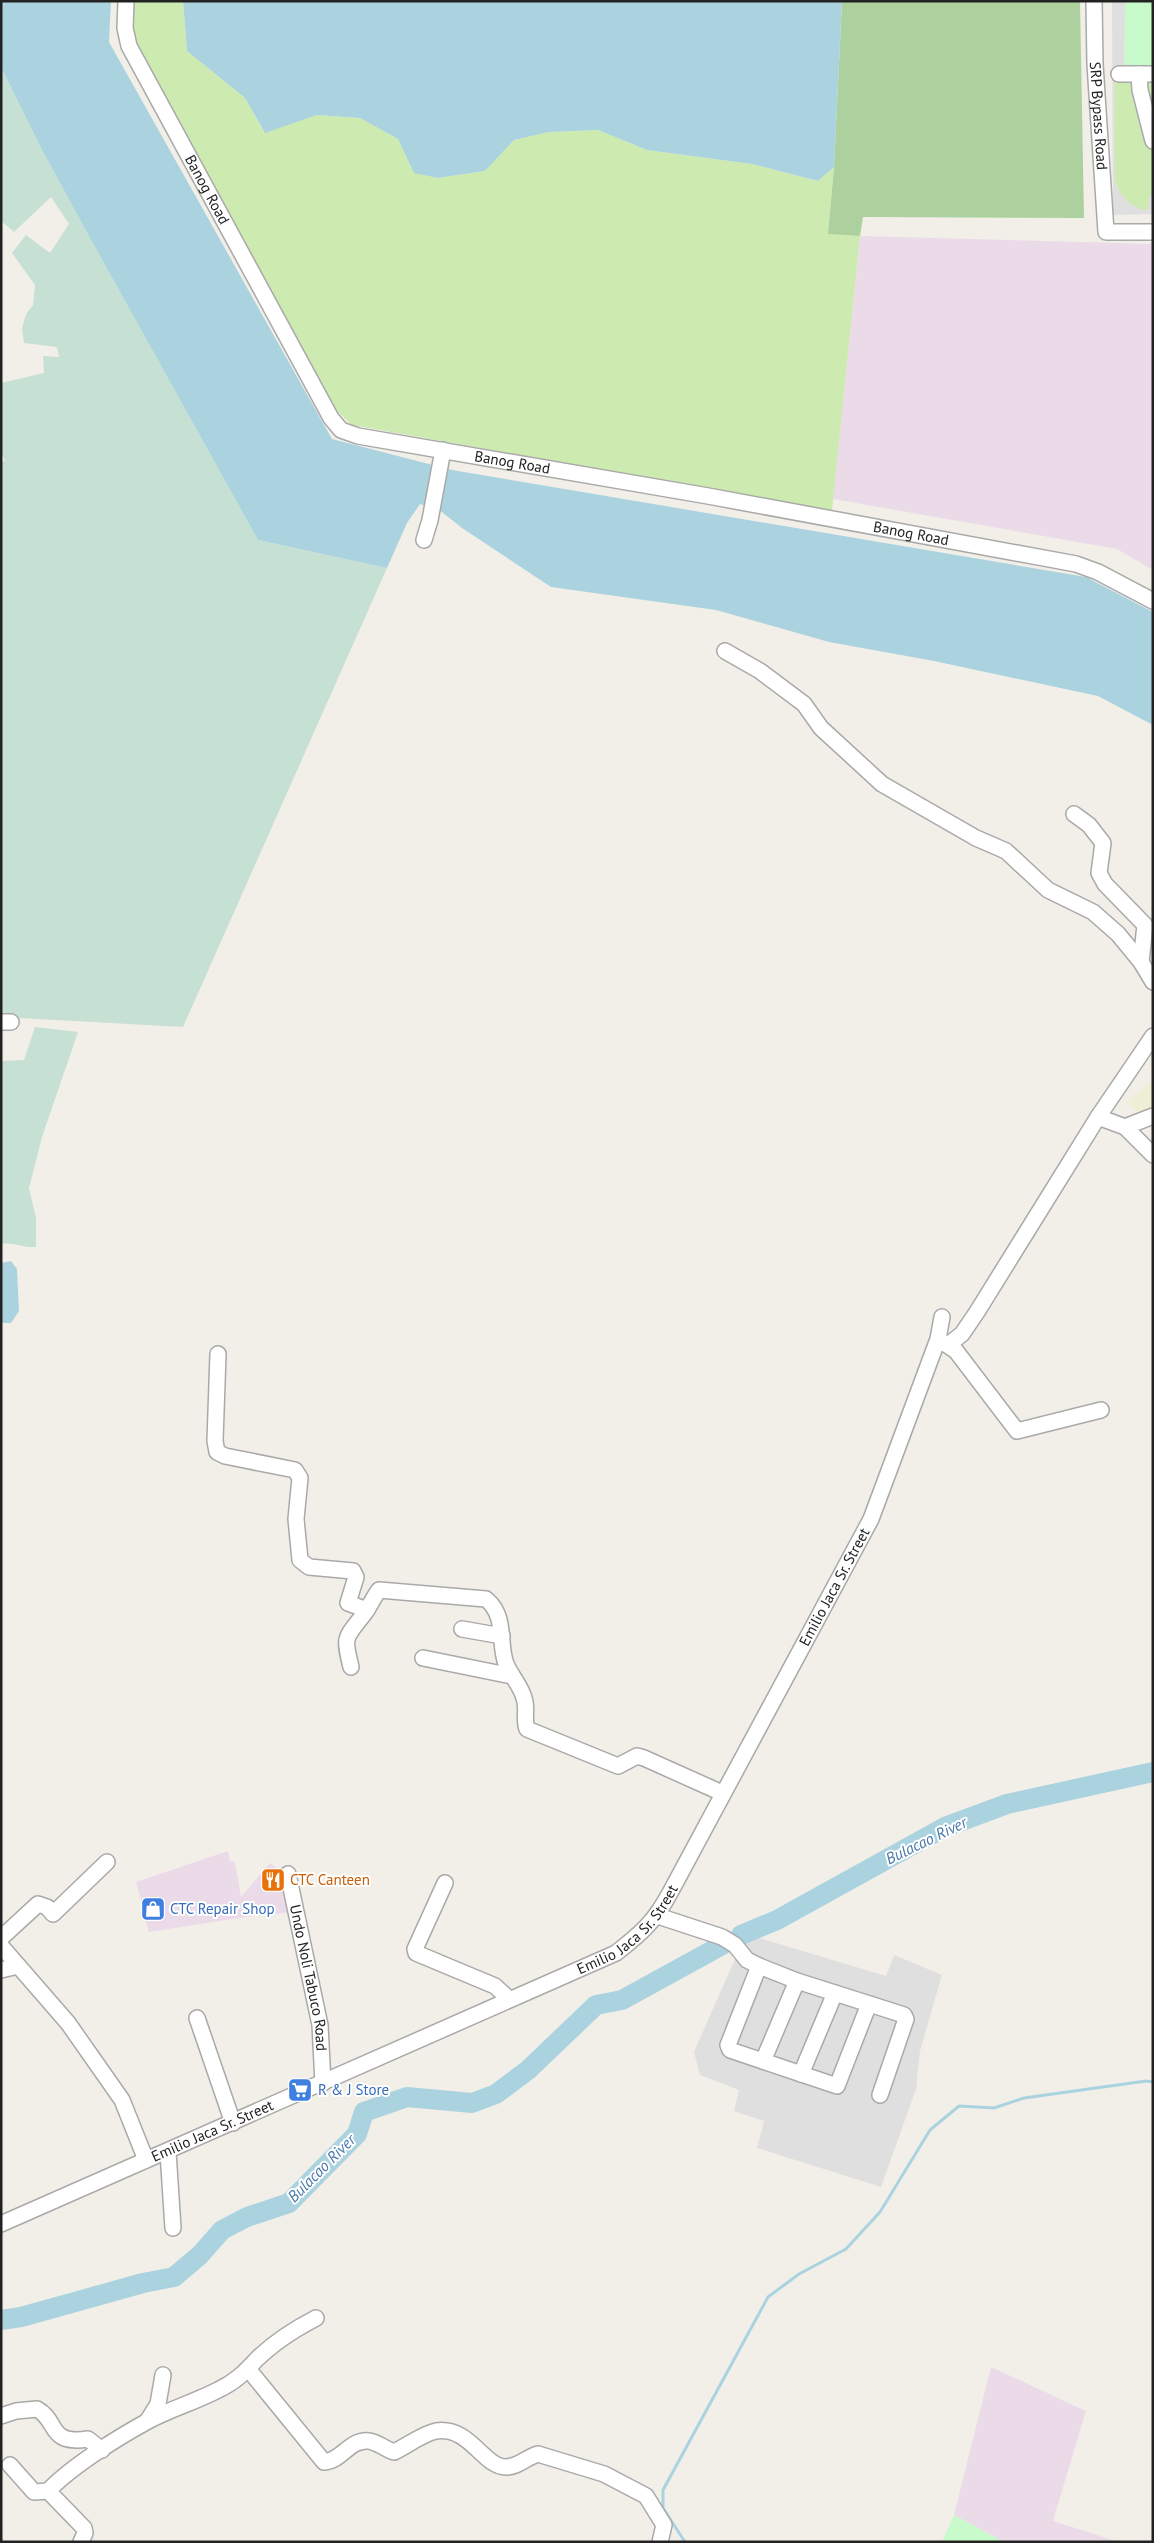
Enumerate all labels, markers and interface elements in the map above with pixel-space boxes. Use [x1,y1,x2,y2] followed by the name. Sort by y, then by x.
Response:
[1086,61,1112,171] street label: SRP Bypass Road
[181,151,234,228] street label: Banog Road
[473,446,552,478] street label: Banog Road
[872,517,950,549] street label: Banog Road
[795,1524,874,1649] street label: Emilio Jaca Sr. Street
[882,1811,971,1868] water label: Bulacao River
[260,1867,286,1893] restaurant icon: CTC Canteen
[290,1870,370,1889] place label: CTC Canteen
[574,1881,682,1978] street label: Emilio Jaca Sr. Street
[140,1896,166,1922] shop icon: CTC Repair Shop
[170,1899,275,1918] place label: CTC Repair Shop
[286,1903,331,2052] street label: Undo Noli Tabuco Road
[287,2077,313,2103] supermarket icon: R & J Store
[318,2080,389,2099] place label: R & J Store
[148,2095,276,2166] street label: Emilio Jaca Sr. Street
[283,2129,360,2206] water label: Bulacao River

